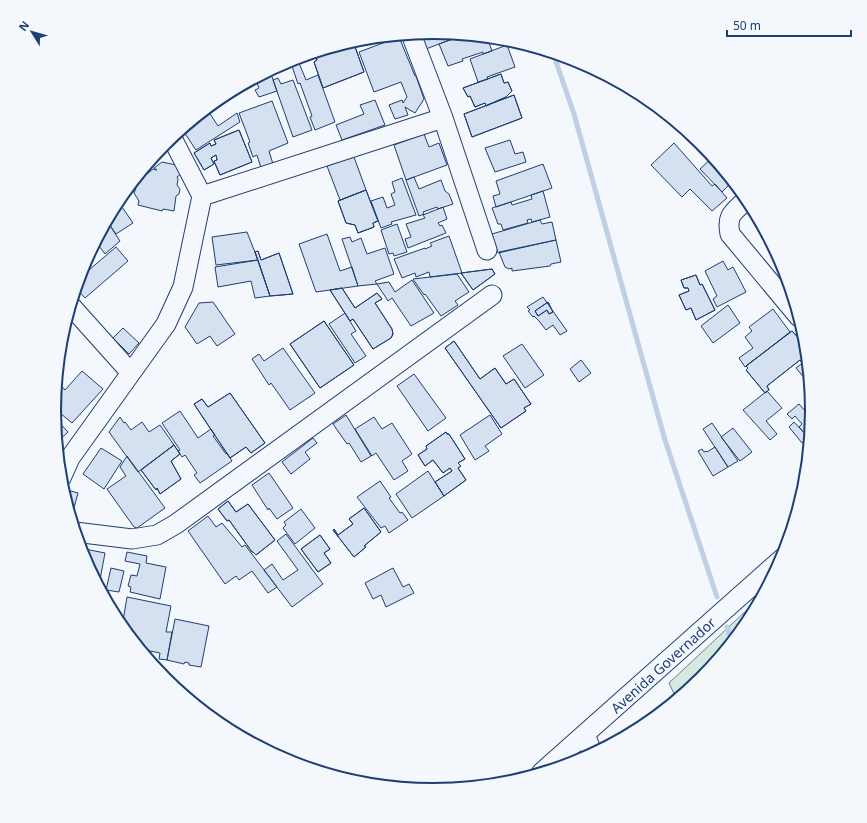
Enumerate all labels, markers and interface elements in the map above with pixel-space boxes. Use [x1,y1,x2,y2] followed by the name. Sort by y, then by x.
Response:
[12,12,52,52] north arrow
[727,12,851,38] scale bar
[733,17,761,34] text: 50 m
[15,18,32,34] text: N
[607,613,720,717] street label: Avenida Governador

